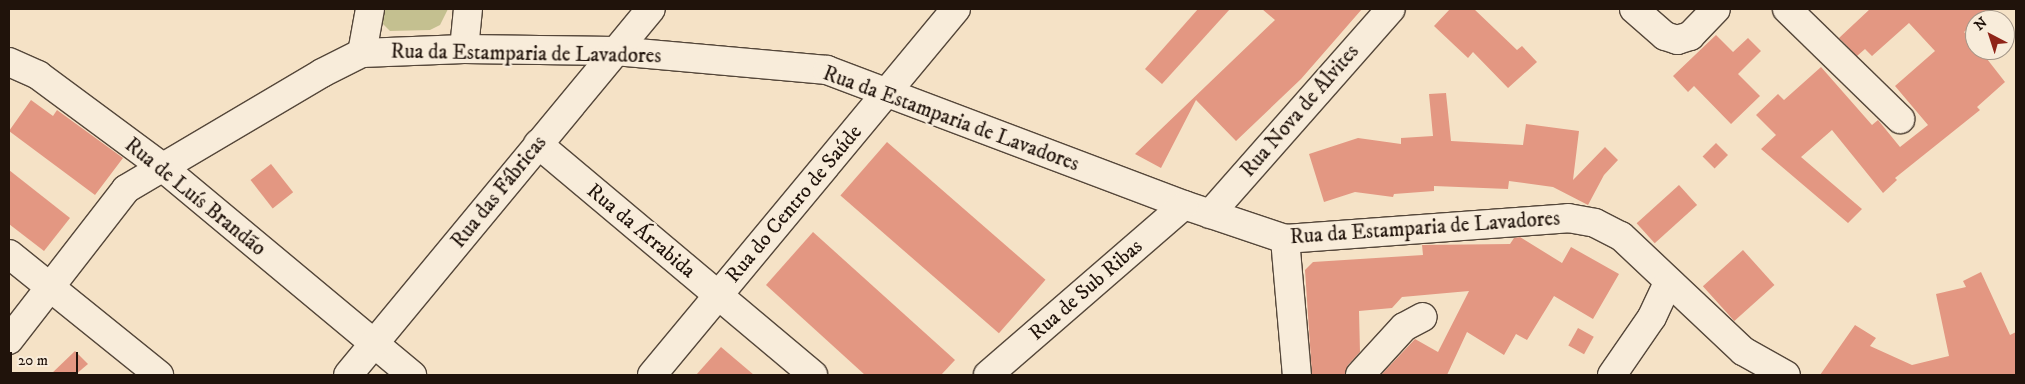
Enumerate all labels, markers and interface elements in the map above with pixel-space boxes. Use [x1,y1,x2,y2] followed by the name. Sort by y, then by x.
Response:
[1965,10,2015,60] north arrow
[1971,14,1991,35] text: N
[390,39,662,69] street label: Rua da Estamparia de Lavadores
[1236,40,1364,182] street label: Rua Nova de Alvites
[819,61,1083,177] street label: Rua da Estamparia de Lavadores
[721,120,867,288] street label: Rua do Centro de Saúde
[446,131,552,253] street label: Rua das Fábricas
[120,133,270,261] street label: Rua de Luís Brandão
[582,178,700,284] street label: Rua da Árrabida
[1289,206,1561,250] street label: Rua da Estamparia de Lavadores
[1024,234,1148,346] street label: Rua de Sub Ribas
[12,342,80,374] scale bar
[18,351,48,370] text: 20 m

